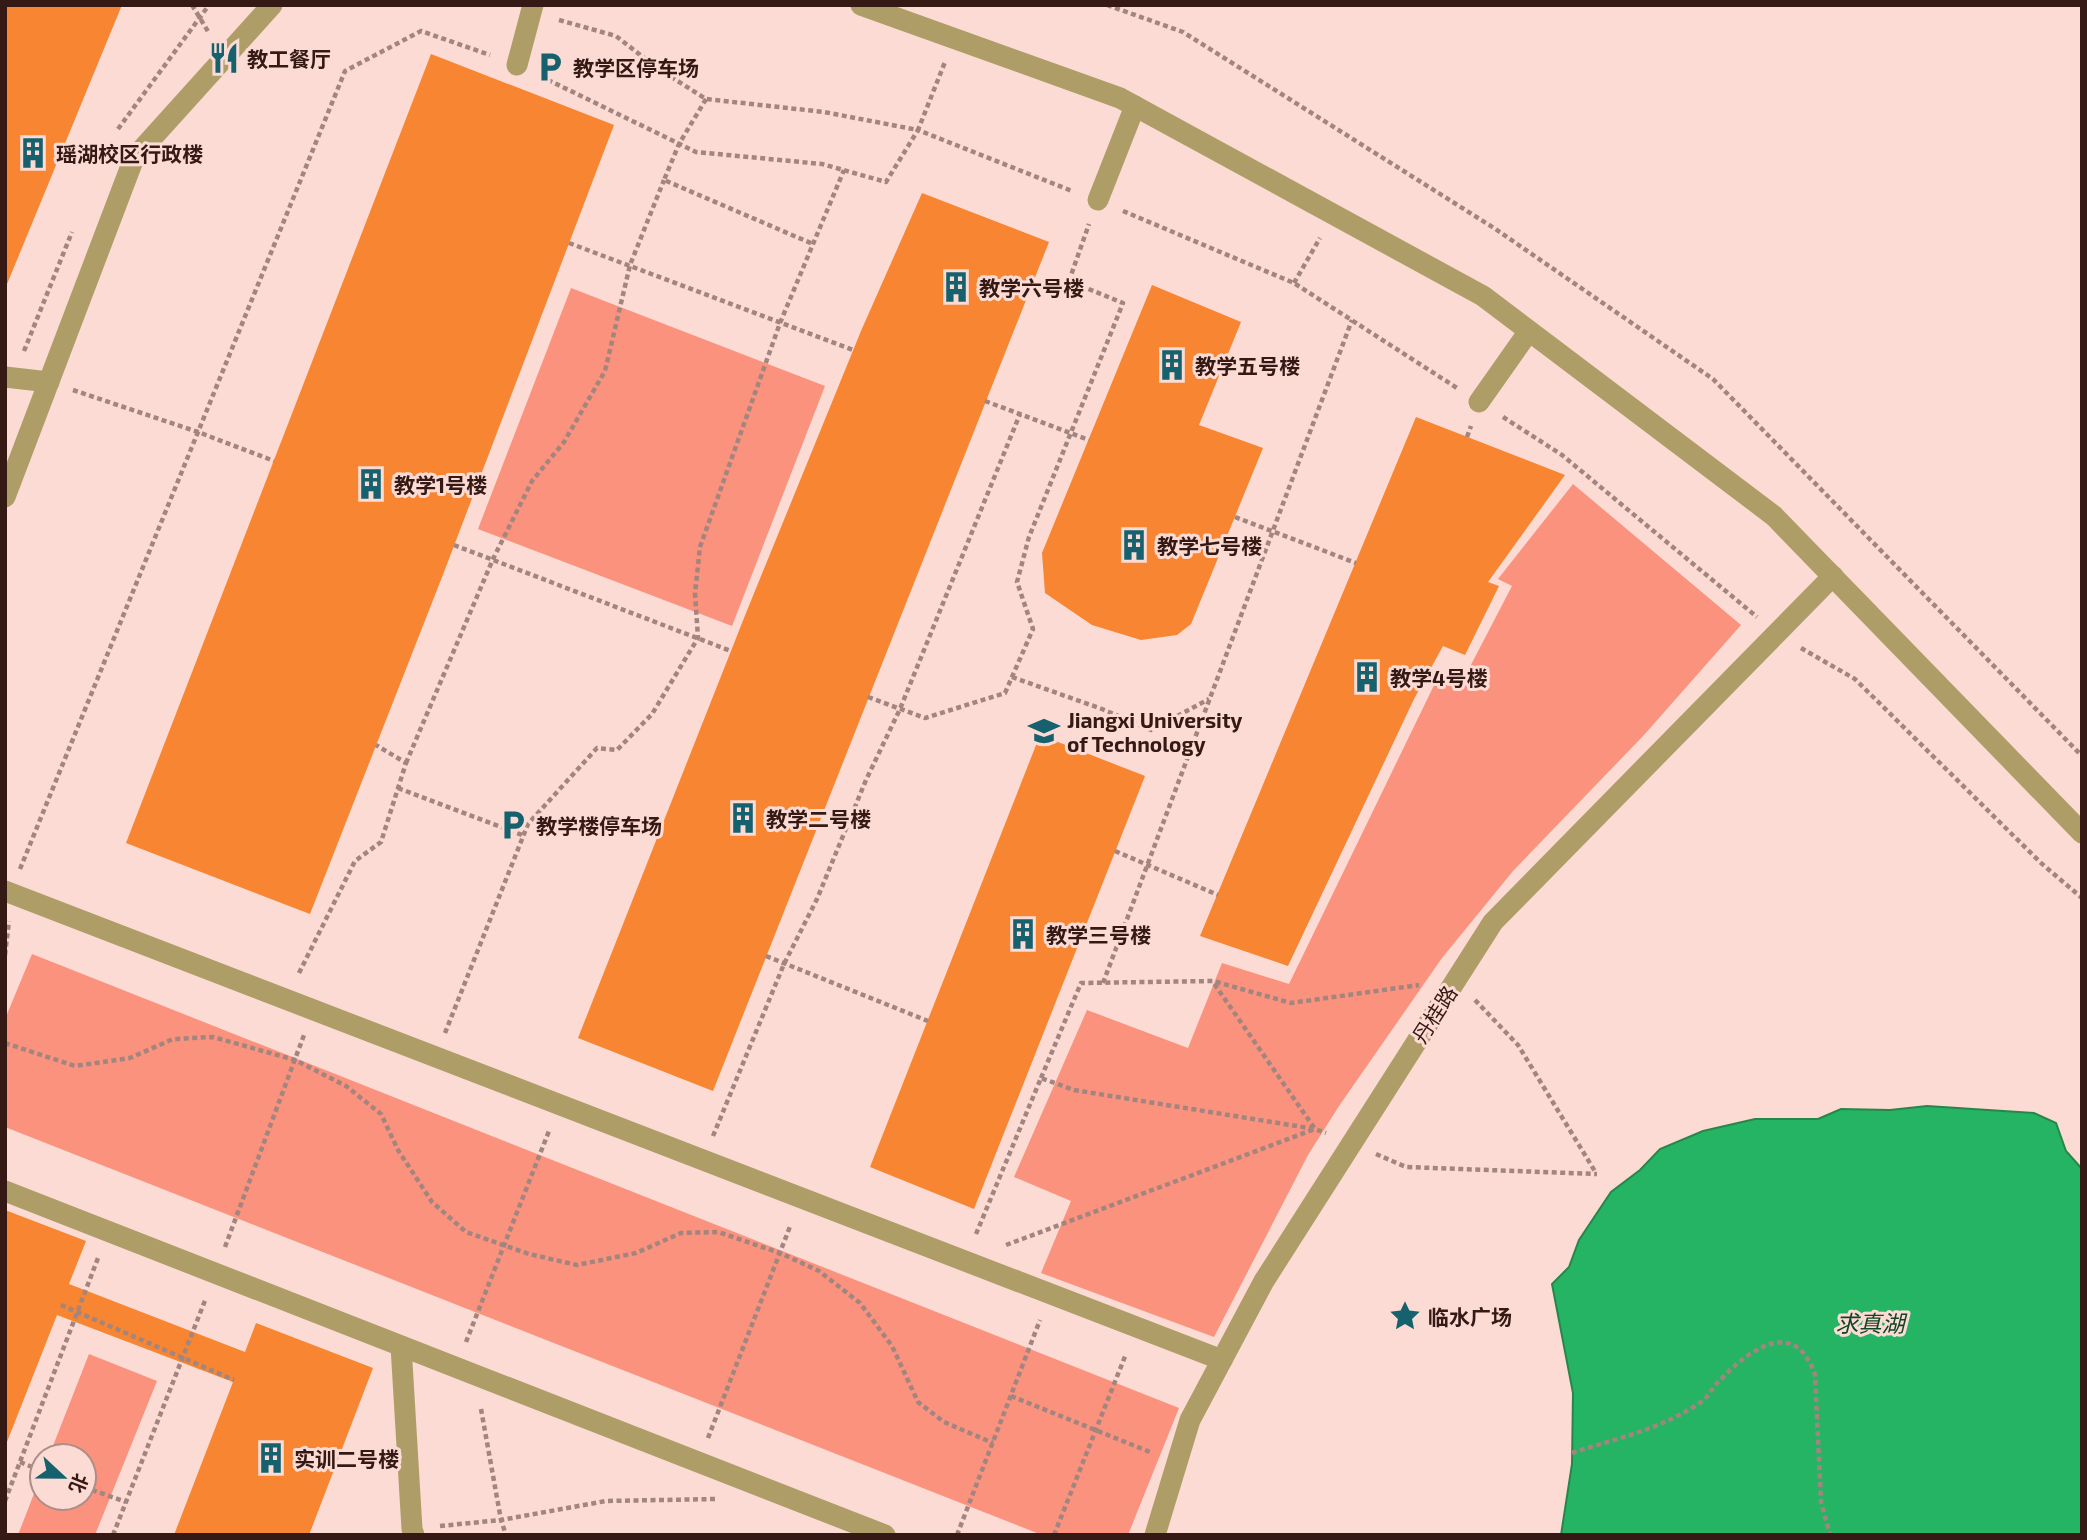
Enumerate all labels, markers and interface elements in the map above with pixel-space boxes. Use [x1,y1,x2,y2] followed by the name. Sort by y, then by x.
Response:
[207,41,241,75] restaurant icon: 教工餐厅
[247,46,331,71] place label: 教工餐厅
[533,50,567,84] parking icon: 教学区停车场
[573,55,699,80] place label: 教学区停车场
[16,136,50,170] building icon: 瑶湖校区行政楼
[56,141,203,166] place label: 瑶湖校区行政楼
[939,270,973,304] building icon: 教学六号楼
[979,275,1084,300] place label: 教学六号楼
[1155,348,1189,382] building icon: 教学五号楼
[1195,353,1300,378] place label: 教学五号楼
[354,467,388,501] building icon: 教学1号楼
[394,472,487,497] place label: 教学1号楼
[1117,528,1151,562] building icon: 教学七号楼
[1157,533,1262,558] place label: 教学七号楼
[1350,660,1384,694] building icon: 教学4号楼
[1390,665,1487,690] place label: 教学4号楼
[1067,707,1243,757] place label: Jiangxi University of Technology
[1027,714,1061,748] school or university icon: Jiangxi University of Technology
[726,801,760,835] building icon: 教学二号楼
[766,806,871,831] place label: 教学二号楼
[496,808,530,842] parking icon: 教学楼停车场
[536,813,662,838] place label: 教学楼停车场
[1006,917,1040,951] building icon: 教学三号楼
[1046,922,1151,947] place label: 教学三号楼
[1406,981,1462,1047] street label: 丹桂路
[1388,1299,1422,1333] place icon: 临水广场
[1428,1304,1512,1329] place label: 临水广场
[1836,1309,1908,1337] water label: 求真湖
[254,1441,288,1475] building icon: 实训二号楼
[28,1442,98,1512] north arrow
[294,1446,399,1471] place label: 实训二号楼
[65,1470,93,1497] text: 北

